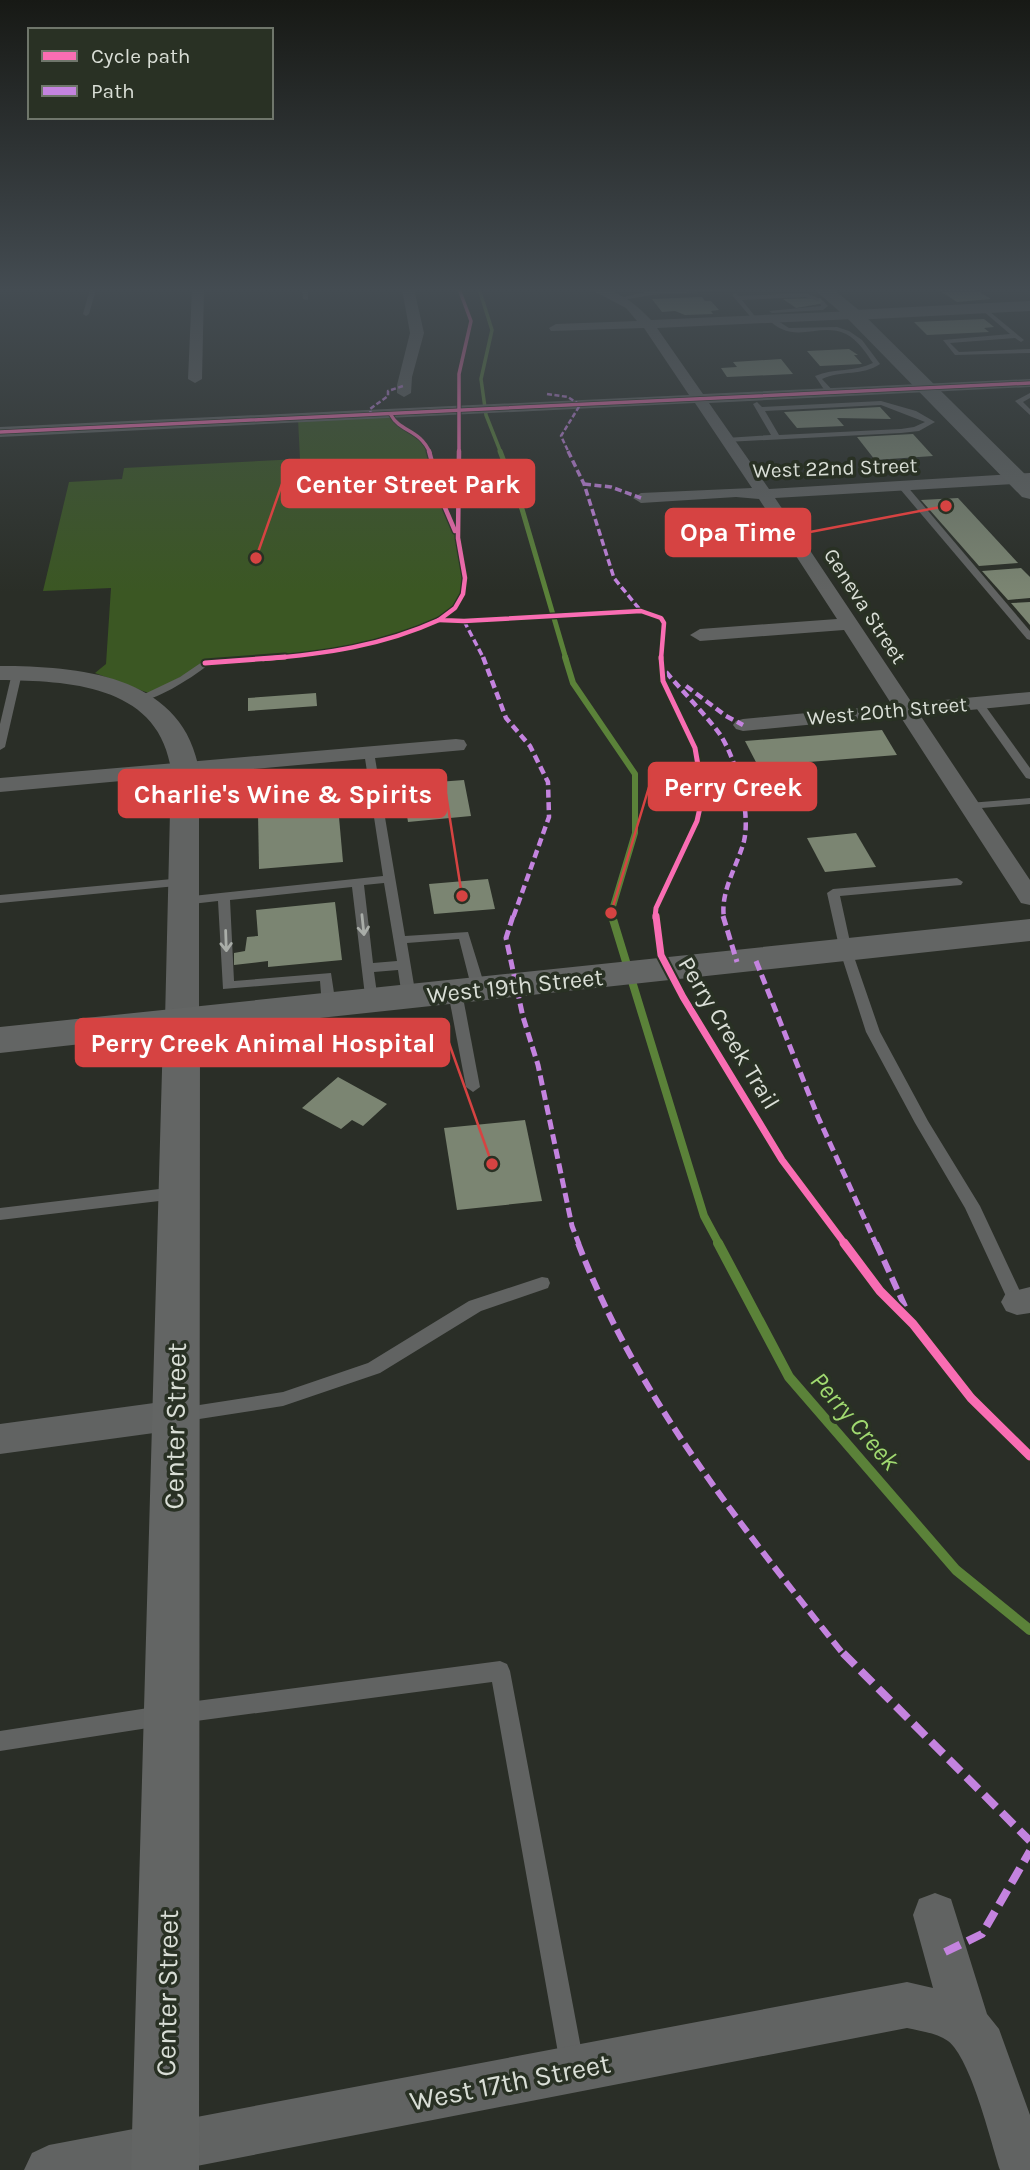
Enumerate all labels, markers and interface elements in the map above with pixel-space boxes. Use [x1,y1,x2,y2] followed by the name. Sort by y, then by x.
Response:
[28,28,273,119] legend
[91,44,191,68] text: Cycle path
[91,79,135,103] text: Path
[752,453,918,483] street label: West 22nd Street
[282,460,534,507] callout: Center Street Park
[296,469,520,500] text: Center Street Park
[666,509,810,556] callout: Opa Time
[680,517,796,548] text: Opa Time
[819,544,911,668] street label: Geneva Street
[806,692,968,730] street label: West 20th Street
[649,763,816,810] callout: Perry Creek
[119,770,446,817] callout: Charlie's Wine & Spirits
[664,772,802,803] text: Perry Creek
[134,779,432,810] text: Charlie's Wine & Spirits
[356,914,369,936] one-way arrow
[220,930,233,952] one-way arrow
[672,952,786,1114] street label: Perry Creek Trail
[425,963,605,1009] street label: West 19th Street
[76,1019,449,1066] callout: Perry Creek Animal Hospital
[90,1028,436,1059] text: Perry Creek Animal Hospital
[157,1342,193,1510] street label: Center Street
[804,1365,907,1477] water label: Perry Creek
[149,1909,185,2077] street label: Center Street
[407,2046,613,2118] street label: West 17th Street

